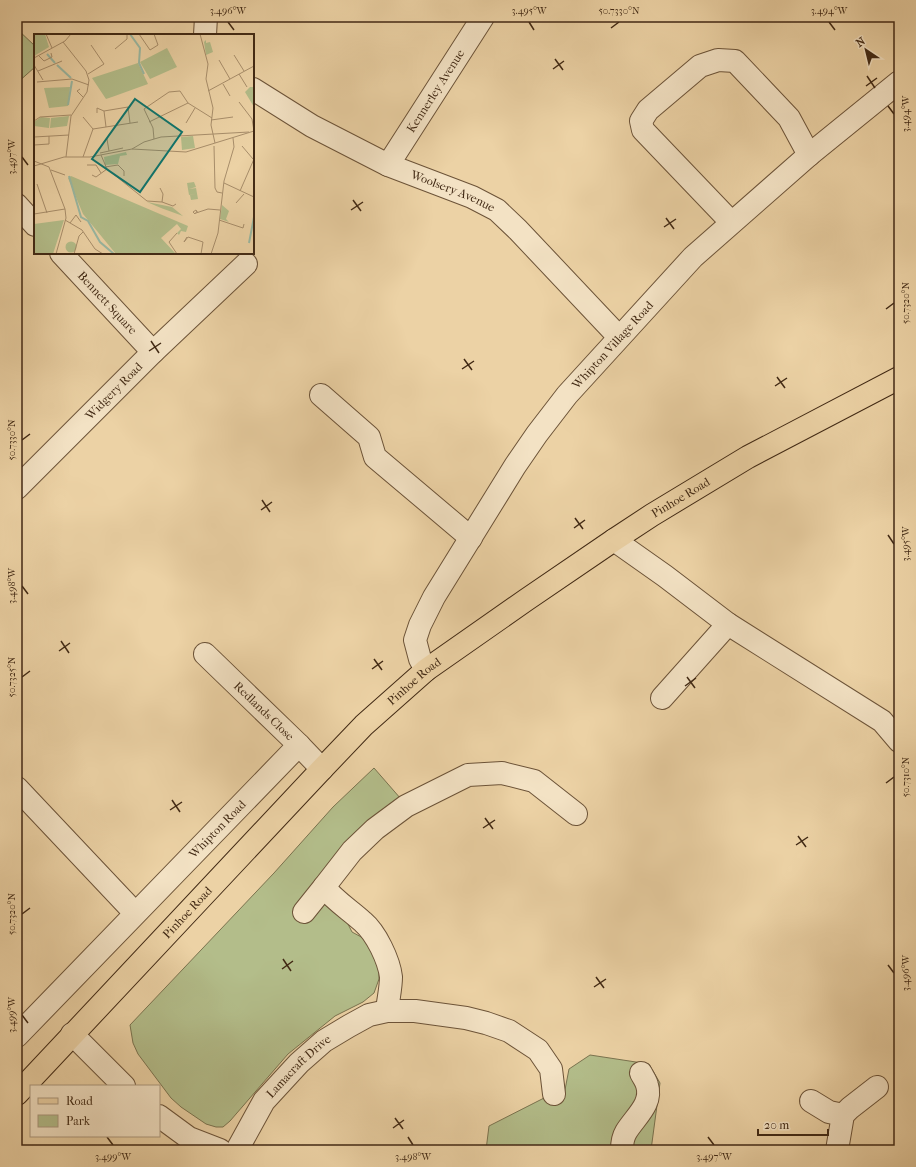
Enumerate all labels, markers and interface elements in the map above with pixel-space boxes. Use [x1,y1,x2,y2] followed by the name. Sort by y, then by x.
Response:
[210,5,247,17] text: 3.496°W
[511,5,548,17] text: 3.495°W
[599,5,640,17] text: 50.7330°N
[811,5,849,17] text: 3.494°W
[846,30,886,70] north arrow
[34,34,254,254] inset map
[853,34,868,50] text: N
[404,47,467,135] street label: Kennerley Avenue
[900,94,912,132] text: 3.494°W
[6,138,18,175] text: 3.497°W
[408,167,497,215] street label: Woolsery Avenue
[75,269,140,337] street label: Bennett Square
[900,282,912,324] text: 50.7320°N
[568,298,656,392] street label: Whipton Village Road
[82,359,146,423] street label: Widgery Road
[6,419,18,460] text: 50.7330°N
[649,474,713,521] street label: Pinhoe Road
[900,525,912,562] text: 3.495°W
[6,567,18,604] text: 3.498°W
[384,655,444,708] street label: Pinhoe Road
[6,656,18,697] text: 50.7325°N
[231,679,297,743] street label: Redlands Close
[900,756,912,797] text: 50.7310°N
[186,797,249,862] street label: Whipton Road
[160,883,215,941] street label: Pinhoe Road
[6,893,18,935] text: 50.7320°N
[900,954,912,991] text: 3.496°W
[6,996,18,1033] text: 3.499°W
[263,1032,333,1101] street label: Lamacraft Drive
[30,1085,160,1137] legend
[66,1094,93,1108] text: Road
[758,1111,828,1137] scale bar
[66,1114,91,1128] text: Park
[764,1118,789,1132] text: 20 m
[95,1151,132,1163] text: 3.499°W
[395,1151,432,1163] text: 3.498°W
[696,1151,733,1163] text: 3.497°W

